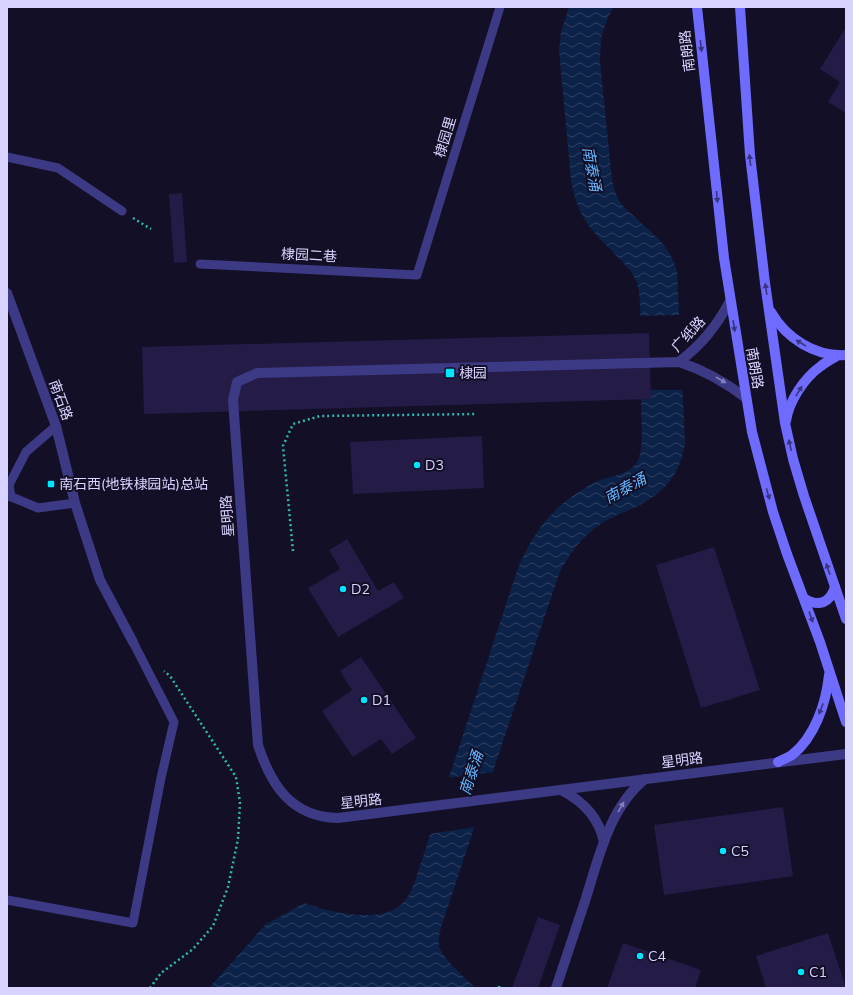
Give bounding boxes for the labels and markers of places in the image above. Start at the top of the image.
place label: 棣园 [459,364,487,382]
marker: 棣园 [444,367,456,379]
place label: D3 [425,456,444,474]
marker: D3 [412,460,422,470]
place label: 南石西(地铁棣园站)总站 [59,475,208,493]
marker: 南石西(地铁棣园站)总站 [46,479,56,489]
place label: D2 [351,580,370,598]
marker: D2 [338,584,348,594]
place label: D1 [372,691,391,709]
marker: D1 [359,695,369,705]
place label: C5 [731,842,749,860]
marker: C5 [718,846,728,856]
place label: C4 [648,947,667,965]
marker: C4 [635,951,645,961]
place label: C1 [809,963,827,981]
marker: C1 [796,967,806,977]

